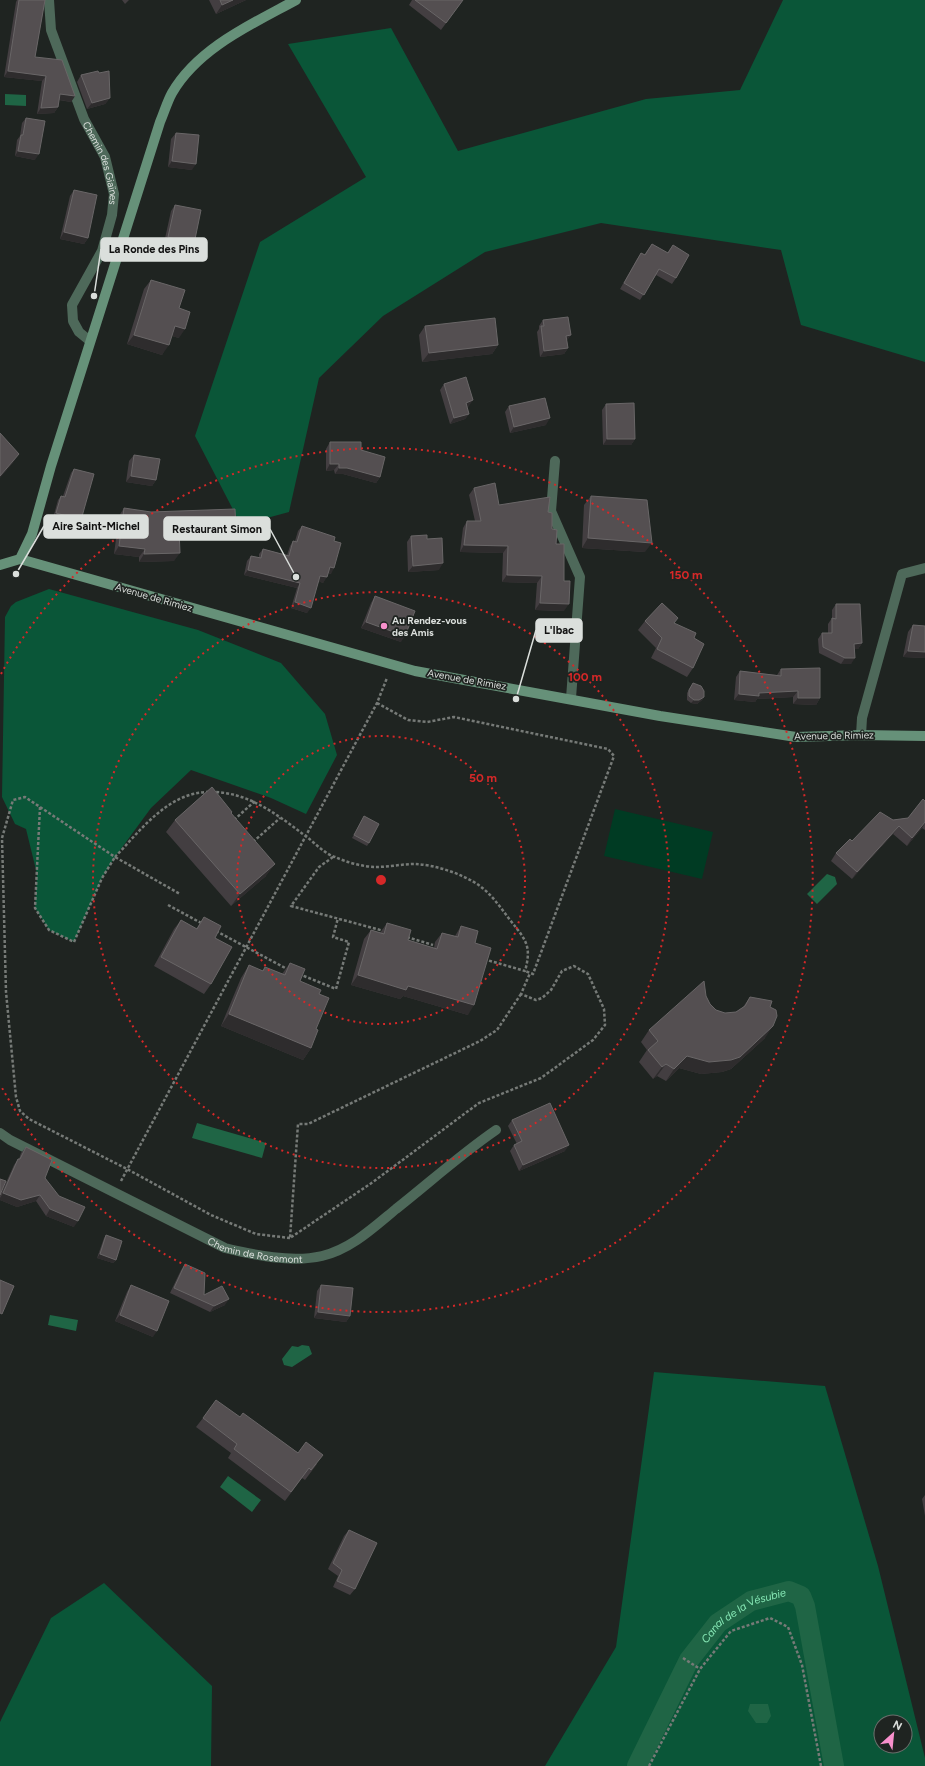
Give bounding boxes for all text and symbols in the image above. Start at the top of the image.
street label: Chemin des Giaïnes [80,119,120,206]
callout: La Ronde des Pins [101,238,207,261]
text: La Ronde des Pins [109,243,199,256]
callout: Aire Saint-Michel [44,515,148,538]
callout: Restaurant Simon [164,517,270,540]
text: Aire Saint-Michel [52,520,140,533]
text: Restaurant Simon [172,523,262,536]
text: 150 m [669,568,703,582]
street label: Avenue de Rimiez [114,580,194,615]
place label: Au Rendez-vous des Amis [392,614,467,639]
callout: L'Ibac [536,619,582,642]
marker: Au Rendez-vous des Amis [379,621,389,631]
text: L'Ibac [544,624,574,637]
street label: Avenue de Rimiez [426,666,507,693]
text: 100 m [568,670,602,684]
street label: Avenue de Rimiez [794,728,874,743]
text: 50 m [469,771,497,785]
centre of rings [374,873,388,887]
street label: Chemin de Rosemont [206,1234,303,1266]
water label: Canal de la Vésubie [699,1586,787,1646]
north arrow [873,1714,913,1754]
text: N [891,1718,904,1733]

